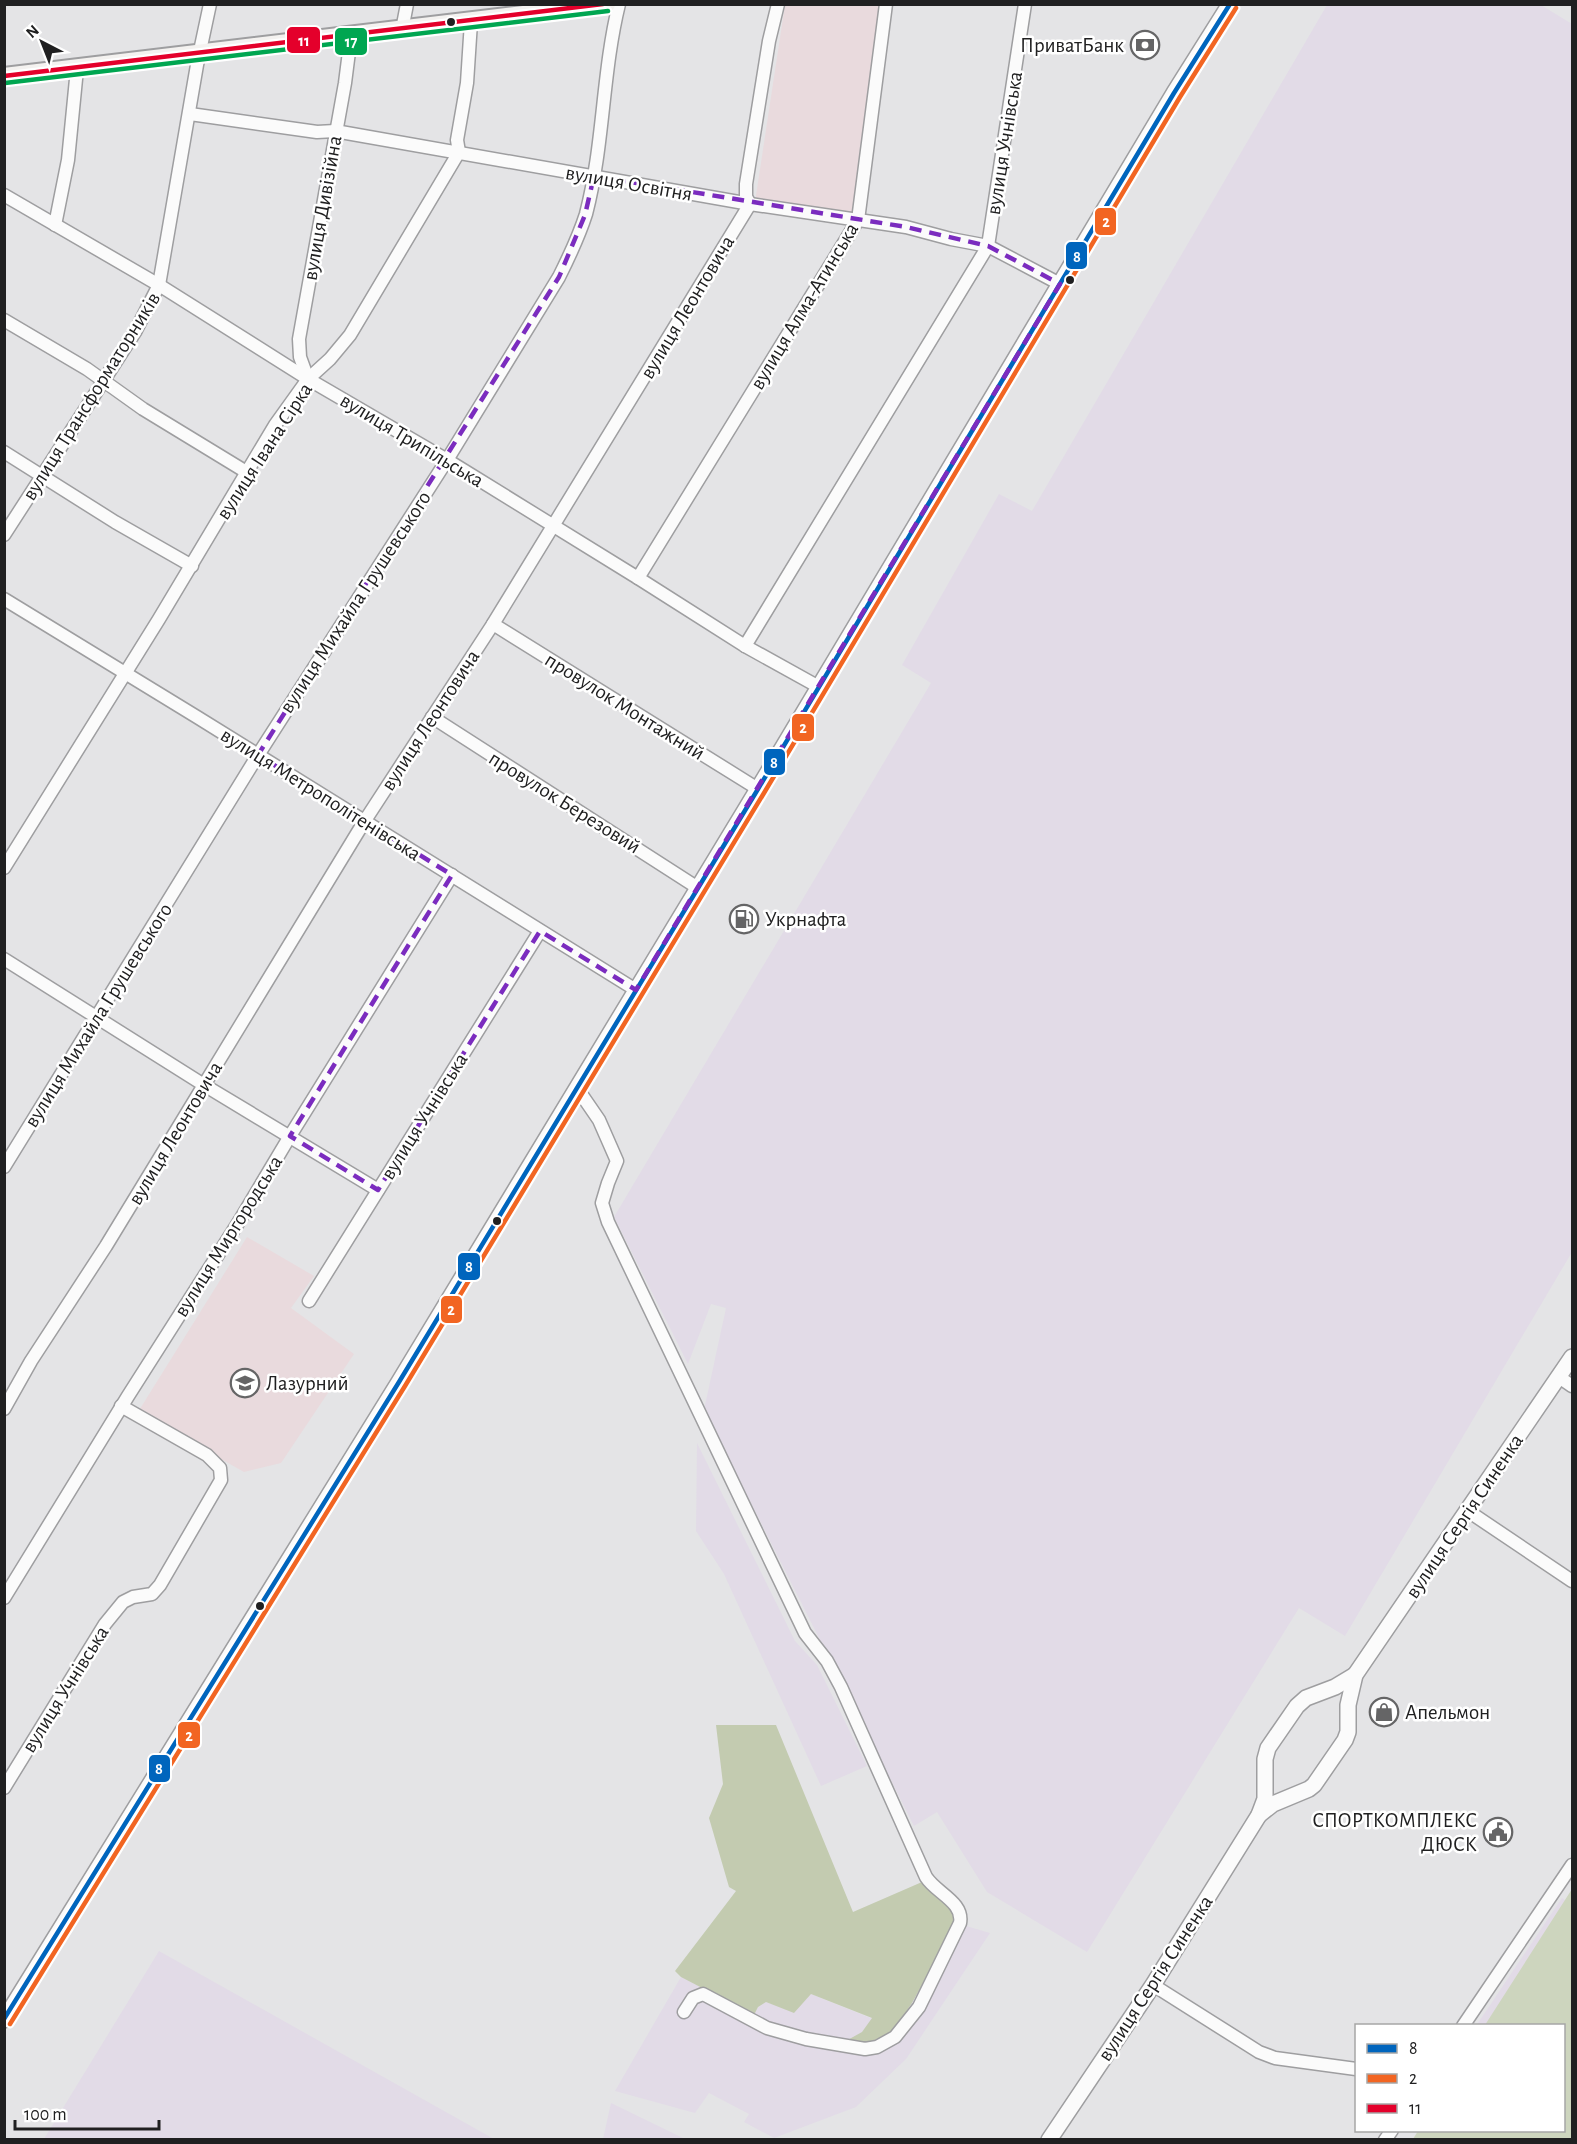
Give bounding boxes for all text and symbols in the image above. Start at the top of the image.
north arrow [12,12,72,72]
unlabelled marker [445,16,457,28]
text: N [23,22,42,41]
line badge: 11 [286,26,321,54]
line badge: 17 [334,27,368,56]
bank icon: ПриватБанк [1129,29,1161,61]
text: 11 [298,33,310,49]
text: 17 [345,34,357,50]
place label: ПриватБанк [1020,35,1124,56]
street label: вулиця Учнівська [983,69,1026,216]
street label: вулиця Дивізійна [299,134,346,282]
street label: вулиця Освітня [564,162,694,205]
line badge: 2 [1094,207,1117,236]
text: 2 [1102,214,1110,230]
street label: вулиця Алма-Атинська [746,219,863,393]
street label: вулиця Леонтовича [636,232,739,383]
line badge: 8 [1065,241,1088,270]
text: 8 [1073,249,1081,265]
unlabelled marker [1064,274,1076,286]
street label: вулиця Трансформаторників [19,288,164,504]
street label: вулиця Івана Сірка [212,379,317,523]
street label: вулиця Трипільська [336,389,487,492]
street label: вулиця Михайла Грушевського [276,488,435,717]
street label: вулиця Леонтовича [377,646,484,794]
street label: провулок Монтажний [541,649,708,764]
line badge: 2 [791,713,815,742]
text: 2 [799,720,807,736]
street label: вулиця Метрополітенівська [217,724,425,865]
street label: провулок Березовий [485,747,644,858]
line badge: 8 [763,748,786,776]
text: 8 [770,755,778,771]
street label: вулиця Михайла Грушевського [21,900,176,1131]
fuel station icon: Укрнафта [728,903,760,935]
place label: Укрнафта [765,909,847,930]
street label: вулиця Учнівська [377,1049,472,1183]
street label: вулиця Леонтовича [124,1058,227,1209]
street label: вулиця Миргородська [170,1152,287,1321]
unlabelled marker [491,1215,503,1227]
line badge: 8 [457,1252,481,1281]
text: 8 [465,1259,473,1275]
line badge: 2 [440,1295,463,1324]
text: 2 [447,1302,455,1318]
school or university icon: Лазурний [229,1367,261,1399]
place label: Лазурний [266,1373,349,1394]
street label: вулиця Сергія Синенка [1402,1430,1527,1602]
unlabelled marker [254,1600,266,1612]
street label: вулиця Учнівська [18,1622,113,1756]
shop icon: Апельмон [1368,1696,1400,1728]
place label: Апельмон [1405,1702,1490,1723]
line badge: 2 [177,1721,201,1749]
text: 2 [185,1728,193,1744]
line badge: 8 [148,1754,171,1783]
text: 8 [155,1761,163,1777]
place label: СПОРТКОМПЛЕКС ДЮСК [1312,1810,1477,1855]
public building icon: СПОРТКОМПЛЕКС ДЮСК [1482,1816,1514,1848]
street label: вулиця Сергія Синенка [1094,1891,1217,2065]
legend [1355,2024,1565,2132]
text: 8 [1409,2040,1418,2058]
text: 2 [1409,2070,1417,2088]
scale bar [15,2093,159,2131]
text: 11 [1409,2100,1421,2118]
text: 100 m [24,2106,67,2124]

